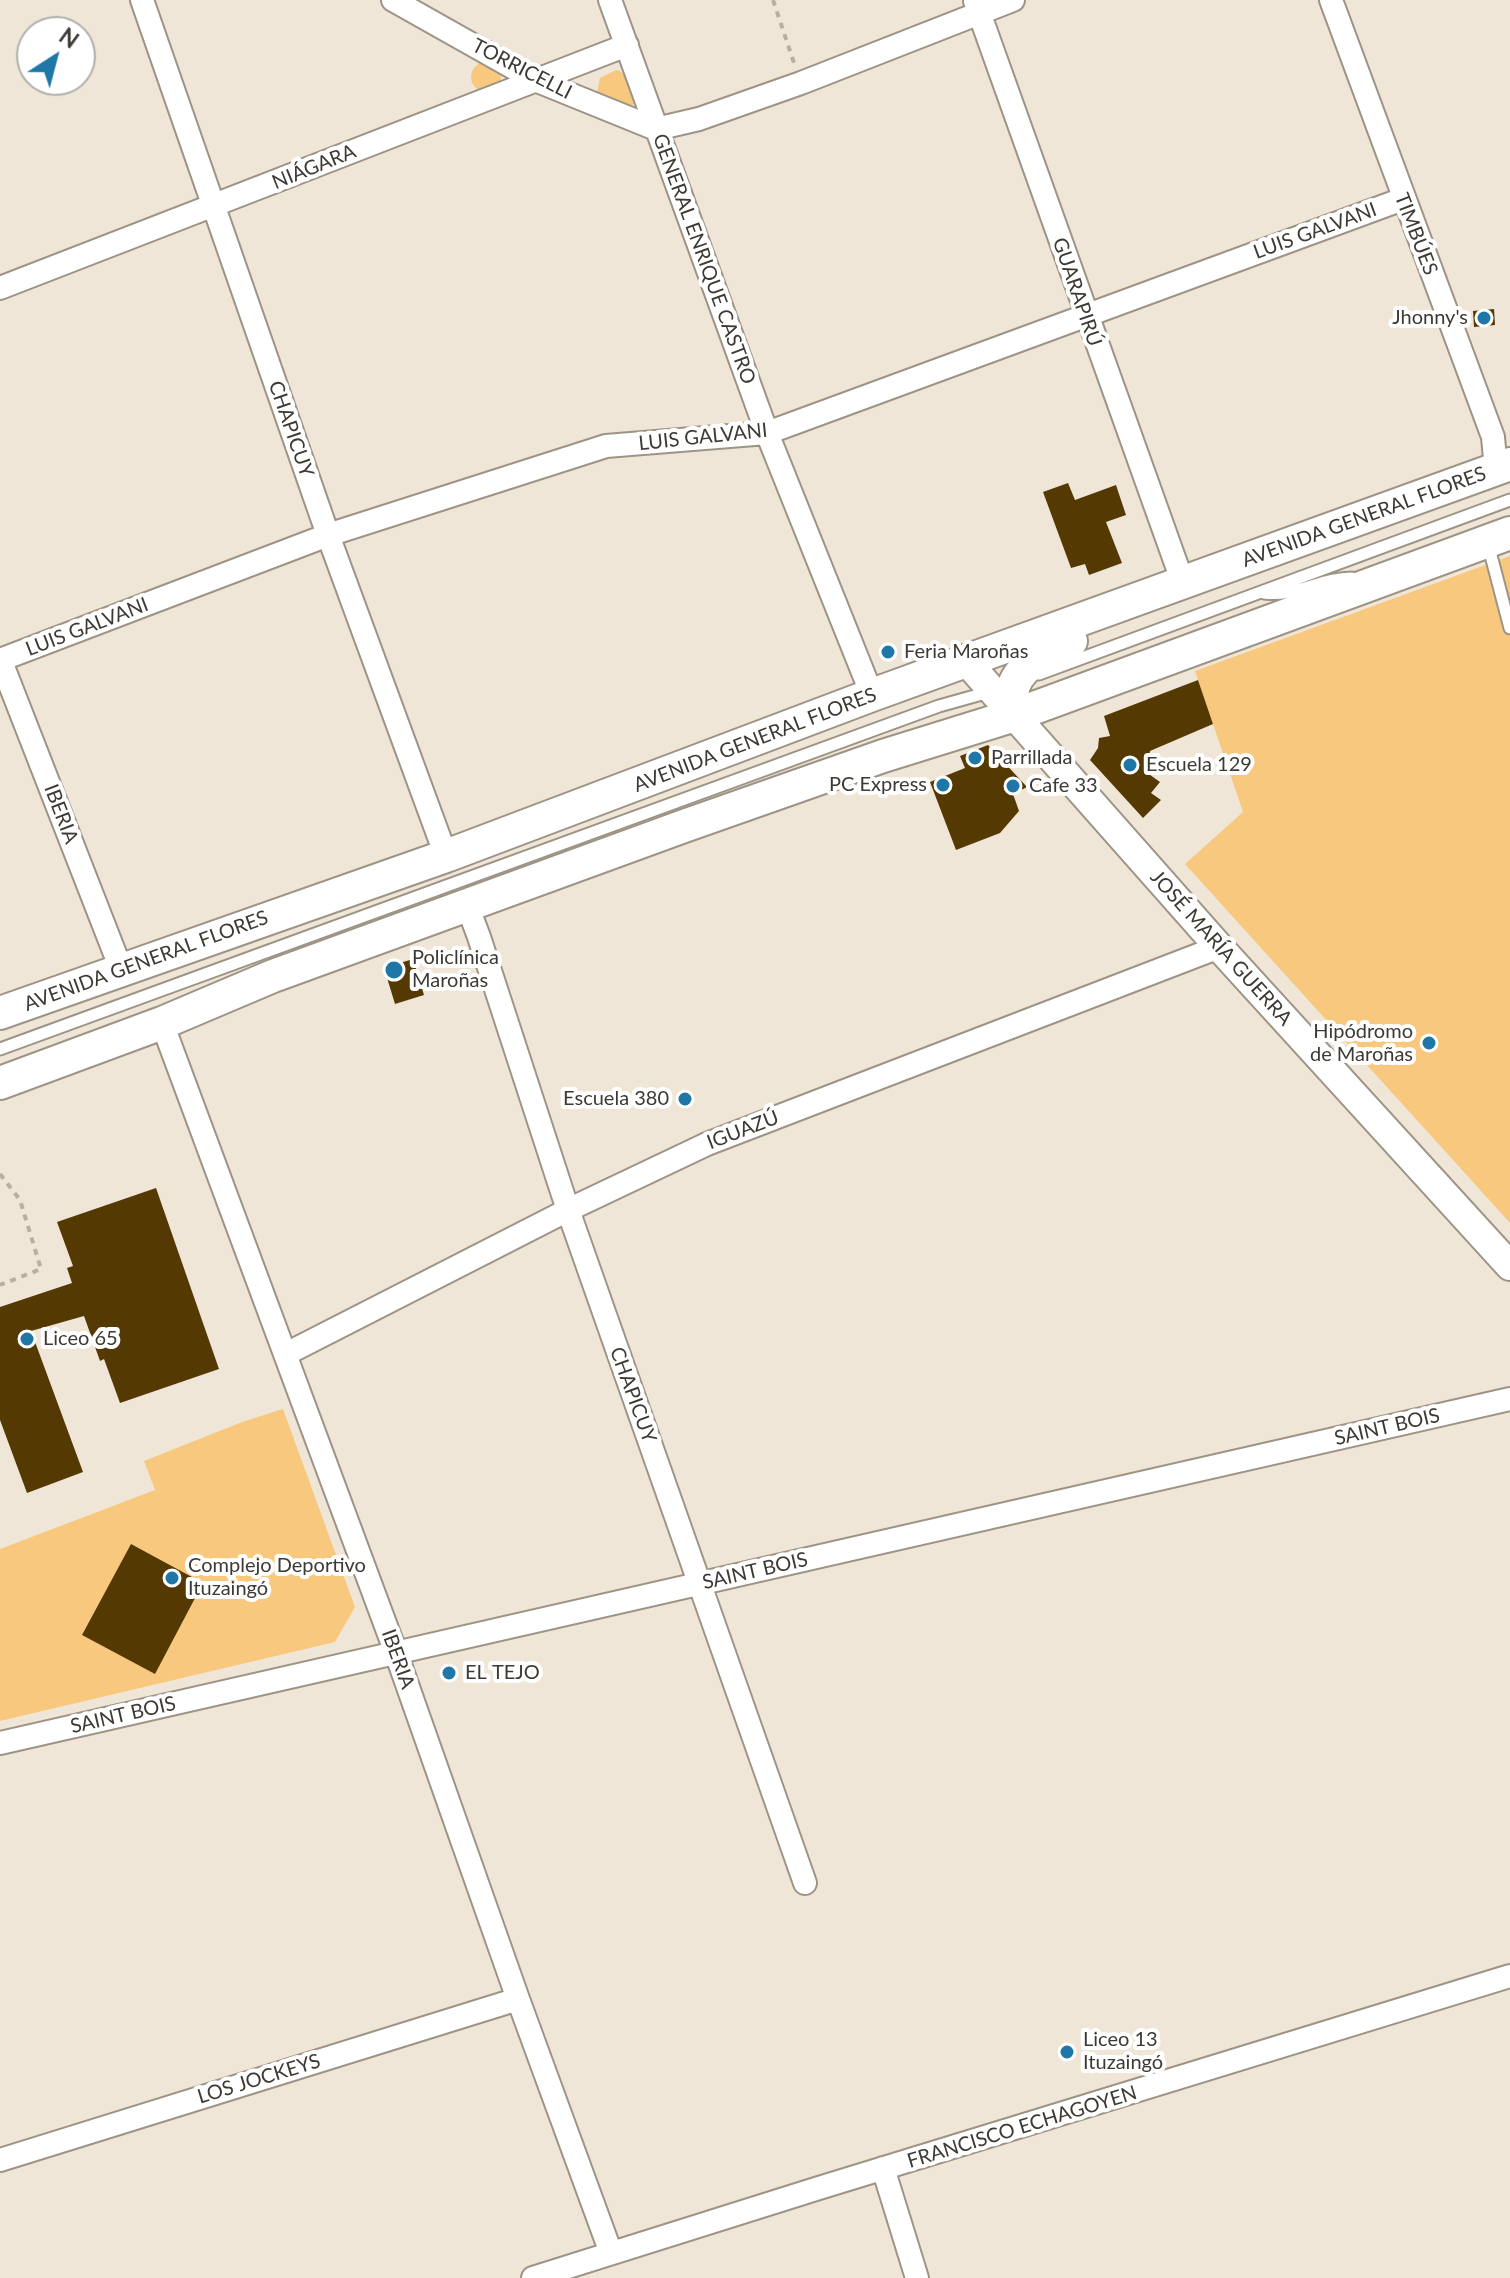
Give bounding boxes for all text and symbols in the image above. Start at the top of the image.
north arrow [16,16,96,96]
text: N [54,22,84,54]
street label: TORRICELLI [468,34,576,104]
street label: GENERAL ENRIQUE CASTRO [647,131,761,387]
street label: NIÁGARA [269,139,359,195]
street label: TIMBÚES [1389,190,1443,278]
street label: LUIS GALVANI [1250,198,1380,264]
street label: GUARAPIRÚ [1047,234,1107,350]
place label: Jhonny's [1392,306,1468,330]
marker: Jhonny's [1475,309,1493,327]
street label: CHAPICUY [263,378,319,480]
street label: LUIS GALVANI [637,418,769,456]
street label: AVENIDA GENERAL FLORES [1239,462,1489,572]
street label: LUIS GALVANI [22,593,152,661]
place label: Feria Maroñas [904,640,1028,664]
marker: Feria Maroñas [879,643,897,661]
street label: AVENIDA GENERAL FLORES [630,683,880,797]
place label: Parrillada [991,746,1073,770]
marker: Parrillada [966,749,984,767]
place label: Escuela 129 [1146,753,1252,777]
marker: Escuela 129 [1121,756,1139,774]
place label: PC Express [829,773,927,797]
place label: Cafe 33 [1029,774,1098,798]
marker: PC Express [934,776,952,794]
marker: Cafe 33 [1004,777,1022,795]
street label: IBERIA [39,781,83,847]
street label: JOSÉ MARÍA GUERRA [1145,866,1297,1030]
street label: AVENIDA GENERAL FLORES [21,906,271,1016]
place label: Policlínica Maroñas [412,946,499,993]
marker: Policlínica Maroñas [383,959,405,981]
place label: Hipódromo de Maroñas [1310,1020,1413,1067]
marker: Hipódromo de Maroñas [1420,1034,1438,1052]
place label: Escuela 380 [563,1087,669,1111]
marker: Escuela 380 [676,1090,694,1108]
street label: IGUAZÚ [704,1105,782,1155]
place label: Liceo 65 [43,1327,118,1351]
marker: Liceo 65 [18,1330,36,1348]
street label: CHAPICUY [605,1344,661,1446]
street label: SAINT BOIS [1332,1403,1442,1451]
street label: SAINT BOIS [700,1547,810,1595]
place label: Complejo Deportivo Ituzaingó [188,1554,366,1601]
marker: Complejo Deportivo Ituzaingó [163,1569,181,1587]
street label: IBERIA [376,1626,420,1692]
place label: EL TEJO [465,1661,540,1685]
marker: EL TEJO [440,1664,458,1682]
street label: SAINT BOIS [68,1691,178,1739]
place label: Liceo 13 Ituzaingó [1083,2028,1163,2075]
marker: Liceo 13 Ituzaingó [1058,2043,1076,2061]
street label: LOS JOCKEYS [195,2049,323,2109]
street label: FRANCISCO ECHAGOYEN [904,2081,1140,2173]

